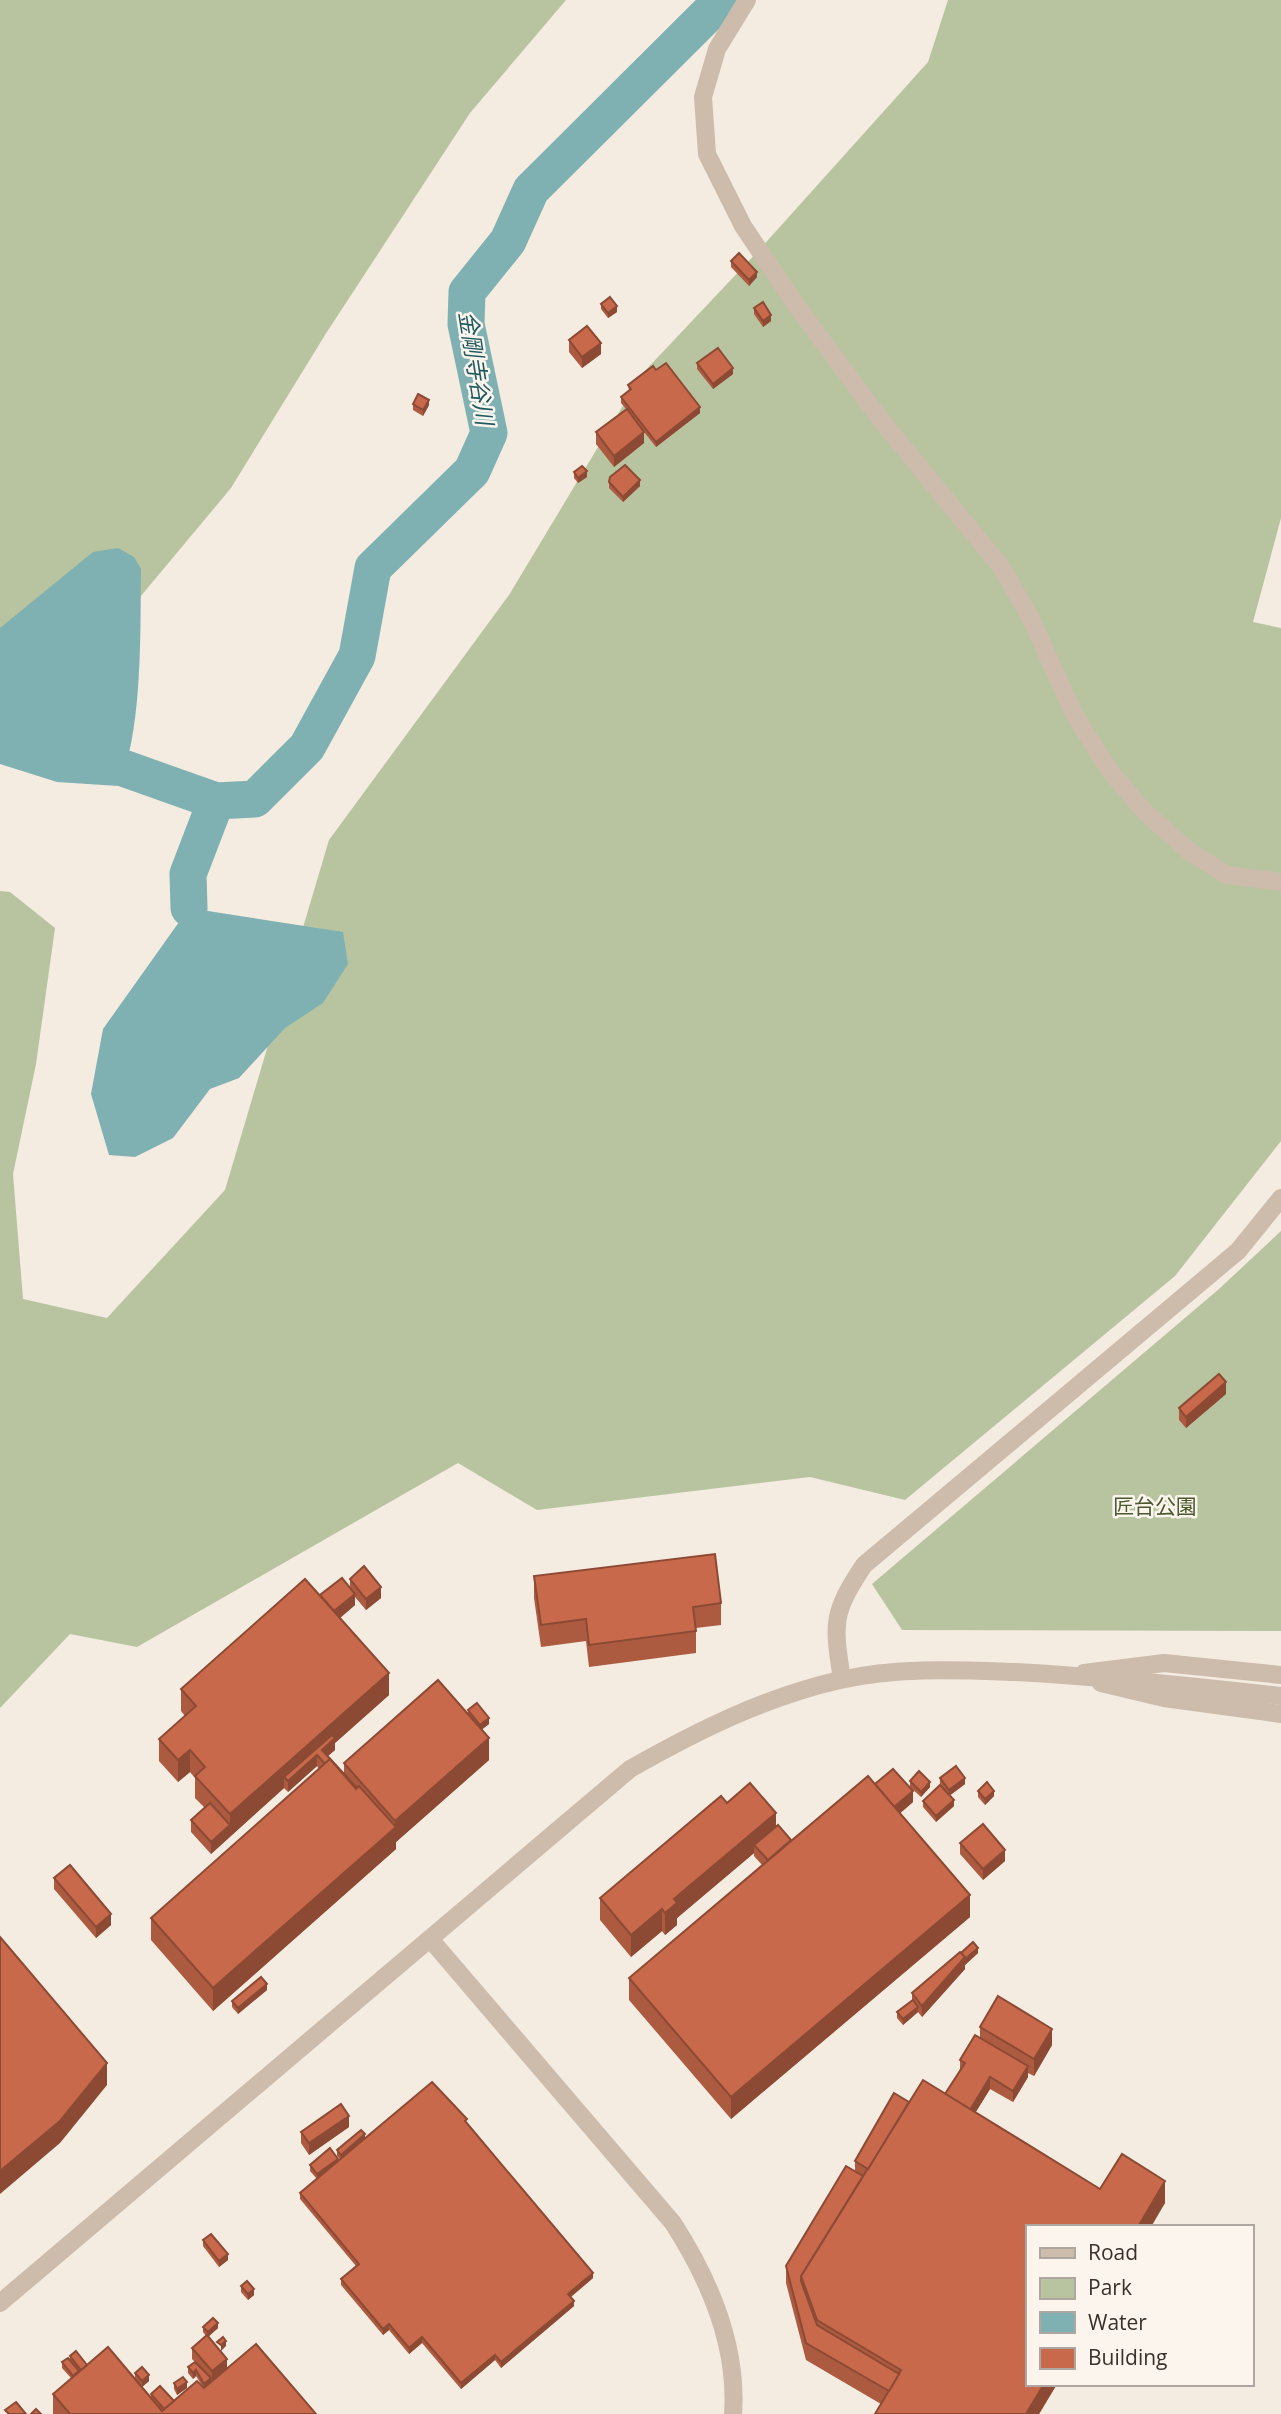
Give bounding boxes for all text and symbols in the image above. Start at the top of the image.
water label: 金剛寺谷川 [452,309,502,430]
park label: 匠台公園 [1113,1492,1197,1520]
legend [1026,2225,1253,2386]
text: Road [1088,2238,1138,2266]
text: Park [1088,2273,1132,2301]
text: Water [1088,2308,1147,2336]
text: Building [1088,2343,1167,2371]

